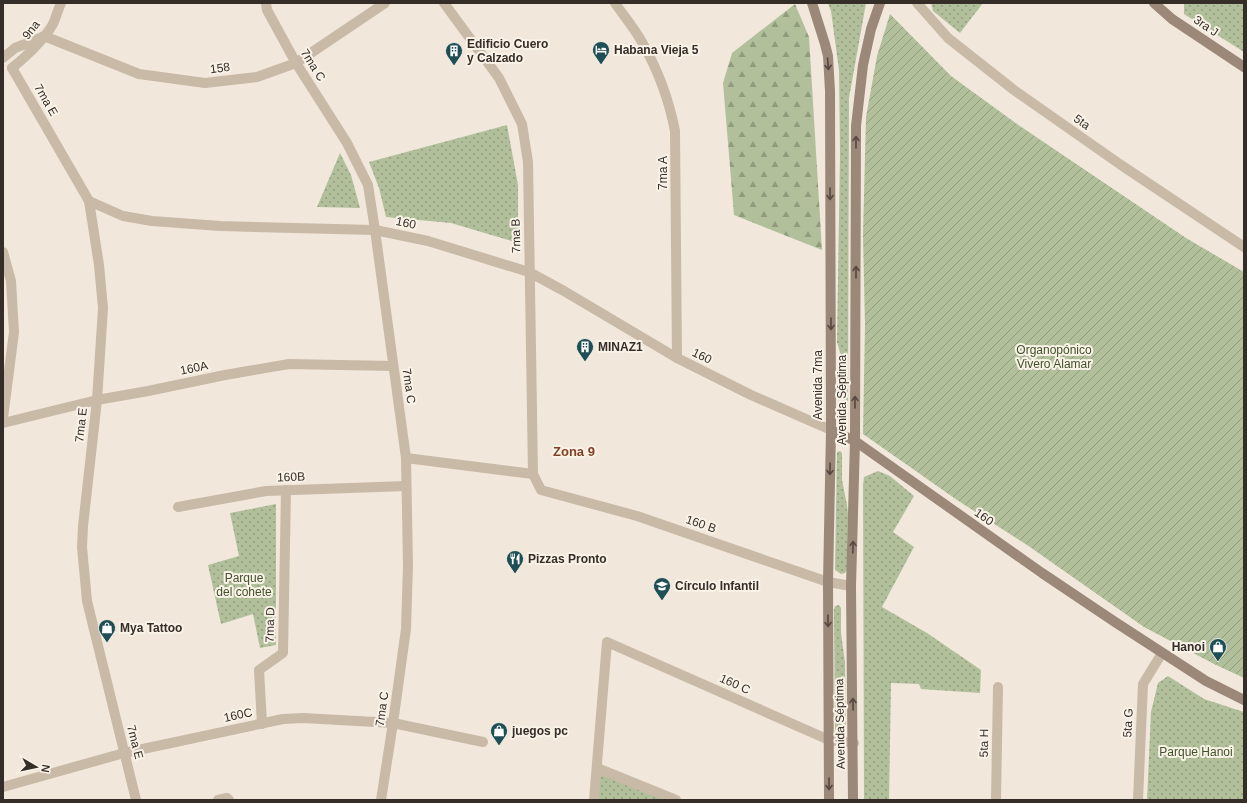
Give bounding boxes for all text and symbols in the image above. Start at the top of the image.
street label: 3ra J [1191,13,1221,39]
street label: 9na [19,18,43,42]
place label: Edificio Cuero y Calzado [467,37,548,65]
hotel icon: Habana Vieja 5 [591,40,611,65]
building icon: Edificio Cuero y Calzado [444,41,464,66]
place label: Habana Vieja 5 [614,43,699,57]
street label: 7ma C [298,46,328,84]
one-way arrow [825,57,832,70]
street label: 158 [209,60,231,76]
street label: 7ma E [31,81,61,119]
street label: 5ta [1071,111,1093,133]
one-way arrow [852,136,860,149]
street label: 7ma A [656,156,670,190]
one-way arrow [826,187,834,200]
street label: 160 [395,214,418,232]
street label: 7ma B [509,219,523,253]
one-way arrow [852,266,860,279]
one-way arrow [827,317,835,330]
building icon: MINAZ1 [575,337,595,362]
place label: MINAZ1 [598,340,643,354]
park label: Organopónico Vivero Alamar [1016,343,1092,371]
street label: 160 [690,345,714,367]
street label: Avenida 7ma [811,350,825,420]
street label: Avenida Séptima [835,354,849,445]
street label: 160A [179,358,209,378]
street label: 7ma C [400,368,418,405]
one-way arrow [851,396,859,409]
street label: 7ma E [72,407,90,443]
district label: Zona 9 [553,444,595,459]
one-way arrow [827,462,834,475]
street label: 160B [277,470,305,484]
street label: 160 [972,506,996,529]
street label: 160 B [684,512,718,536]
one-way arrow [849,541,856,554]
restaurant icon: Pizzas Pronto [505,549,525,574]
place label: Pizzas Pronto [528,552,607,566]
park label: Parque del cohete [216,571,272,599]
school or university icon: Círculo Infantil [652,576,672,601]
place label: Círculo Infantil [675,579,759,593]
street label: 7ma D [263,607,277,643]
one-way arrow [824,614,832,627]
shop icon: Mya Tattoo [97,618,117,643]
place label: Mya Tattoo [120,621,182,635]
shop icon: Hanoi [1208,637,1228,662]
place label: Hanoi [1172,640,1205,654]
street label: 160 C [718,671,753,697]
street label: Avenida Séptima [832,678,848,769]
street label: 7ma C [373,690,391,727]
one-way arrow [849,698,857,711]
street label: 160C [223,705,254,725]
street label: 5ta G [1120,708,1136,738]
shop icon: juegos pc [489,721,509,746]
street label: 7ma E [124,723,146,761]
place label: juegos pc [511,724,568,738]
street label: 5ta H [977,729,991,757]
park label: Parque Hanoi [1159,745,1233,759]
north arrow [16,747,56,787]
text: N [39,764,52,773]
one-way arrow [825,777,833,790]

